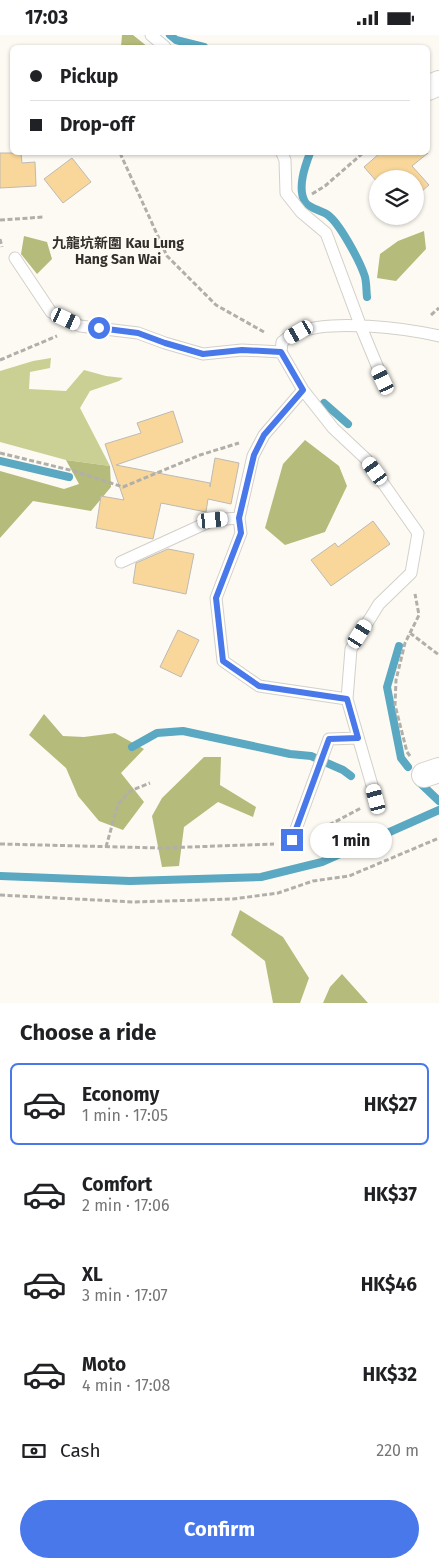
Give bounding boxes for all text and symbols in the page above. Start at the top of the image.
text: 17:03 [25,6,68,29]
text: Pickup [60,65,118,88]
text: Drop-off [60,113,134,136]
map controls [369,170,424,225]
button: layers [369,170,424,225]
district label: 九龍坑新圍 Kau Lung Hang San Wai [52,235,184,268]
car [49,306,82,332]
route start [88,317,110,339]
car [282,318,315,346]
car [369,363,396,397]
car [360,454,389,488]
car [197,511,228,529]
car [345,617,374,651]
car [364,783,387,815]
callout: 1 min [310,823,392,857]
route end [281,829,303,851]
text: 1 min [332,831,370,850]
text: Choose a ride [20,1019,156,1046]
icon: car [22,1082,67,1127]
text: Economy [82,1083,159,1106]
text: HK$27 [364,1093,417,1116]
text: 1 min · 17:05 [82,1106,168,1125]
icon: car [22,1172,67,1217]
text: Comfort [82,1173,152,1196]
text: HK$37 [363,1183,417,1206]
text: 2 min · 17:06 [82,1196,169,1215]
icon: car [22,1262,67,1307]
text: XL [82,1263,103,1286]
text: HK$46 [361,1273,417,1296]
text: 3 min · 17:07 [82,1286,168,1305]
icon: car [22,1352,67,1397]
text: Moto [82,1353,126,1376]
text: HK$32 [363,1363,417,1386]
text: 4 min · 17:08 [82,1376,170,1395]
icon: cash [20,1437,48,1465]
text: Cash [60,1439,101,1462]
text: 220 m [376,1441,419,1460]
button: Confirm [20,1500,419,1558]

